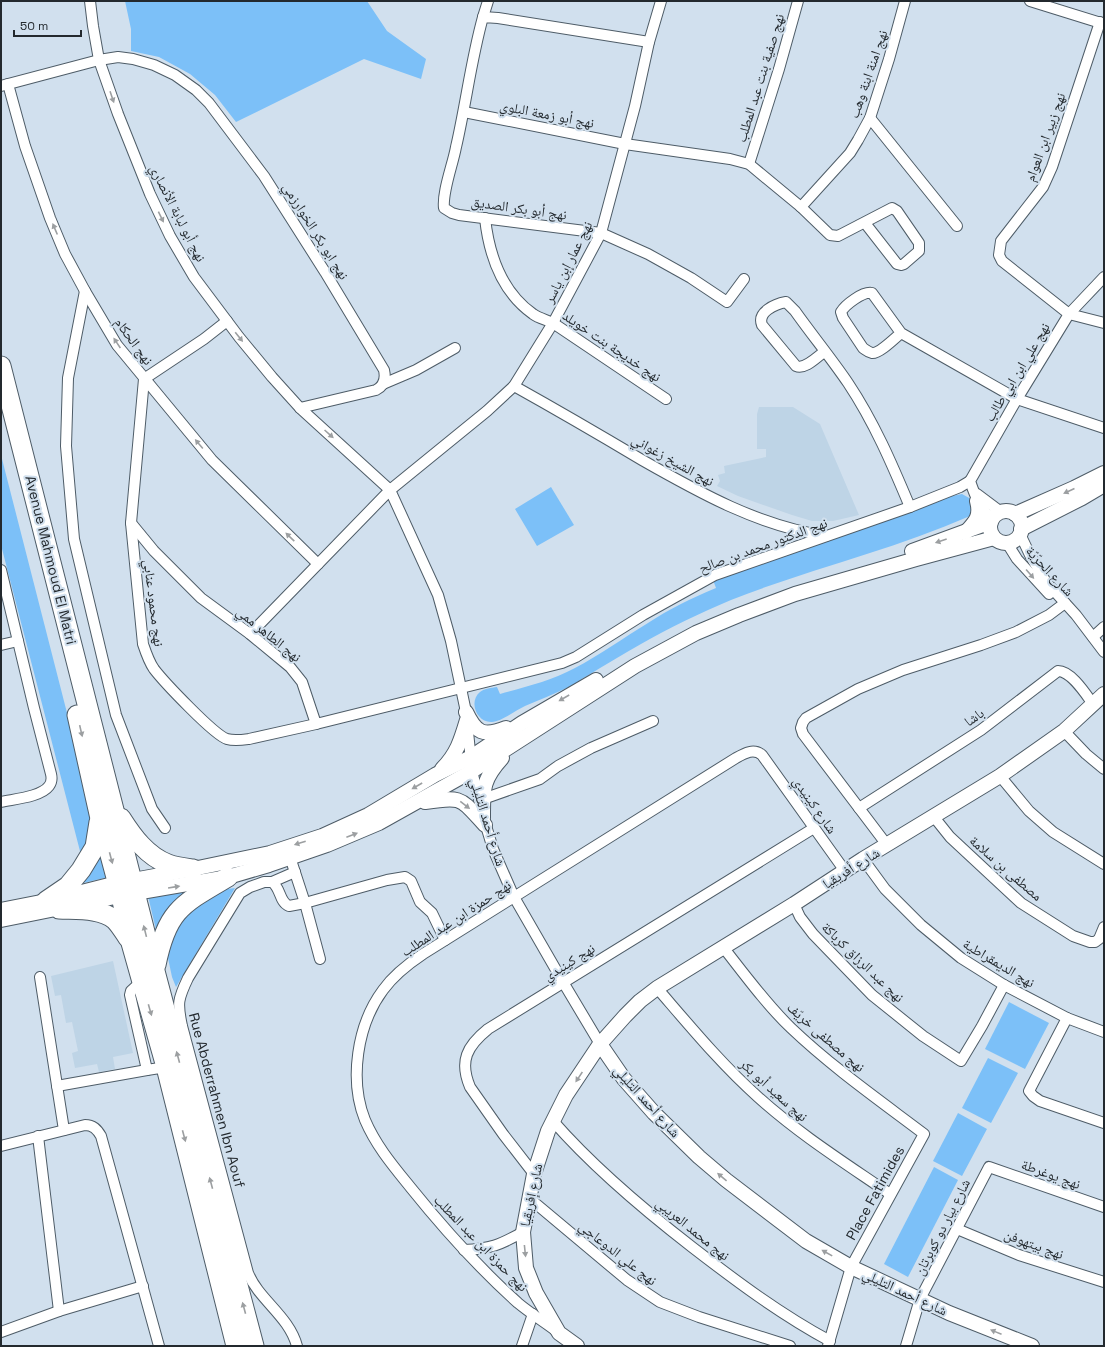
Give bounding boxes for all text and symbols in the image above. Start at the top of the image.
street label: نهج صفية بنت عبد المطلب [732,11,789,145]
scale bar [14,12,81,38]
text: 50 m [20,18,48,34]
street label: نهج امنة ابنة وهب [844,27,893,121]
street label: نهج زبير ابن العوام [1021,90,1070,184]
one-way arrow [109,91,115,103]
street label: نهج أبو زمعة البلوي [498,96,596,135]
street label: نهج أبو لبابة الأنصاري [143,161,210,266]
street label: نهج ابو بكر الخوارزمي [277,179,353,284]
street label: نهج أبو بكر الصديق [470,192,568,225]
one-way arrow [158,211,164,222]
street label: نهج عمار إبن ياسر [539,218,597,307]
one-way arrow [52,224,58,235]
street label: نهج خديجة بنت خويلد [559,306,665,387]
street label: نهج الحكام [110,314,157,369]
street label: نهج علي ابن ابي طالب [980,319,1056,426]
one-way arrow [235,332,243,343]
one-way arrow [113,338,121,349]
one-way arrow [324,429,334,439]
street label: نهج الشيخ زغواني [627,430,717,492]
one-way arrow [194,439,203,449]
street label: Avenue Mahmoud El Matri [21,474,81,646]
one-way arrow [1063,488,1075,494]
street label: نهج الدكتور محمد بن صالح [696,513,830,578]
one-way arrow [285,532,295,541]
one-way arrow [935,539,947,545]
street label: شارع الحرّيّة [1021,542,1078,601]
street label: نهج محمود عنابي [137,558,168,648]
one-way arrow [1026,569,1035,579]
street label: نهج الطاهر ممي [231,602,305,668]
one-way arrow [558,695,570,702]
street label: باشا [961,704,988,730]
one-way arrow [78,725,84,737]
street label: شارع كينيدي [787,773,841,838]
street label: شارع أحمد التليلي [464,776,510,869]
one-way arrow [411,783,423,790]
one-way arrow [460,800,471,809]
one-way arrow [346,831,358,837]
street label: مصطفى بن سلامة [966,831,1046,905]
one-way arrow [294,840,306,846]
street label: شارع أفريقيا [819,843,883,893]
one-way arrow [108,852,114,864]
street label: نهج حمزة ابن عبد المطلب [397,876,515,961]
one-way arrow [168,884,180,890]
street label: نهج عبد الرزاق كرباكة [817,918,908,1007]
one-way arrow [142,925,148,937]
street label: نهج الديمقراطية [959,935,1038,992]
street label: نهج كينيدي [540,939,600,987]
street label: نهج مصطفى خريّف [783,998,869,1077]
one-way arrow [147,1005,153,1017]
street label: Rue Abderrahmen Ibn Aouf [185,1011,249,1189]
one-way arrow [174,1051,180,1063]
street label: نهج سعيد أبو بكر [735,1054,812,1126]
street label: شارع أحمد التليلي [608,1061,684,1143]
one-way arrow [575,1071,583,1082]
one-way arrow [181,1130,187,1142]
street label: Place Fatimides [842,1143,908,1243]
street label: نهج يوغرطة [1019,1155,1083,1194]
street label: شارع إفريقيا [516,1162,547,1228]
one-way arrow [717,1172,727,1181]
street label: شارع بيار دو كوبرتان [910,1176,975,1279]
one-way arrow [207,1177,213,1189]
street label: نهج حمزة ابن عبد المطلب [429,1191,532,1296]
street label: نهج محمد العريبي [651,1194,734,1266]
street label: نهج علي الدوعاجي [574,1217,661,1291]
street label: نهج بيتهوفن [1001,1225,1066,1264]
one-way arrow [521,1245,528,1257]
one-way arrow [821,1250,833,1257]
street label: شارع أحمد التليلي [859,1265,950,1322]
one-way arrow [241,1302,247,1314]
one-way arrow [989,1328,1001,1334]

